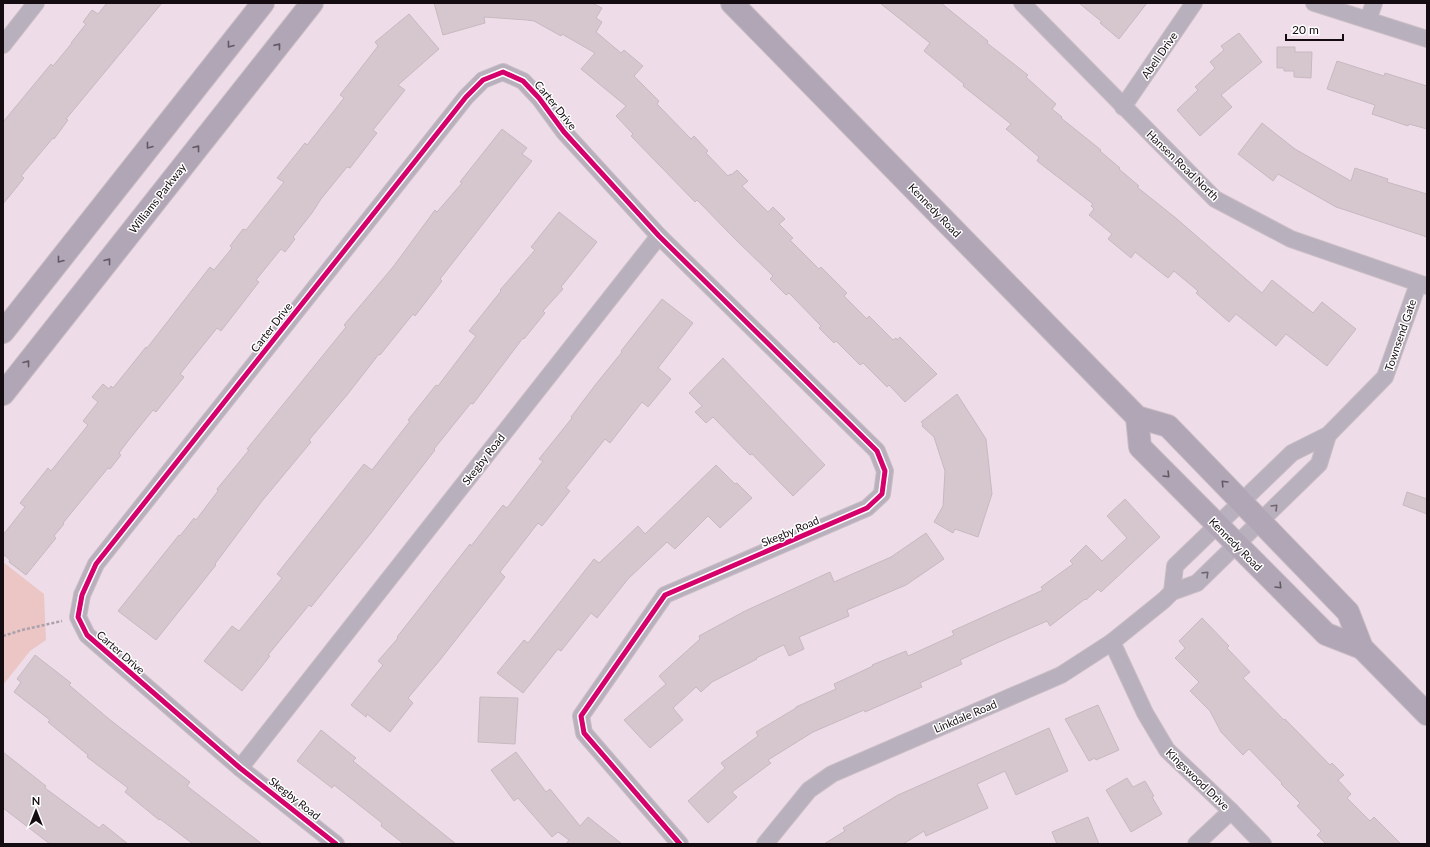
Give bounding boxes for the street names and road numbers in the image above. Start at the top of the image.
street label: Abell Drive [1138,29,1180,81]
street label: Carter Drive [532,78,580,132]
street label: Hansen Road North [1144,127,1222,203]
street label: Williams Parkway [126,160,188,235]
street label: Kennedy Road [906,180,964,240]
street label: Townsend Gate [1382,297,1418,373]
street label: Carter Drive [248,299,295,354]
street label: Skegby Road [459,431,507,487]
street label: Skegby Road [759,513,821,549]
street label: Kennedy Road [1207,515,1265,573]
street label: Carter Drive [94,628,148,677]
street label: Linkdale Road [932,697,998,735]
street label: Kingswood Drive [1164,746,1232,813]
street label: Skegby Road [267,774,323,822]

